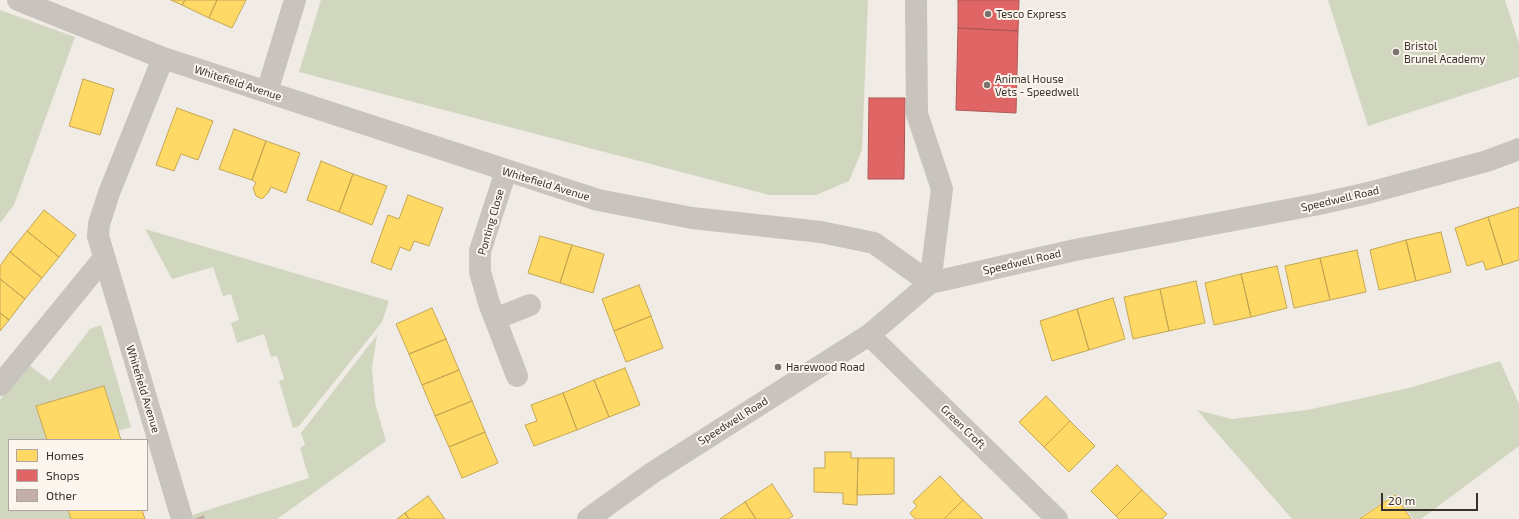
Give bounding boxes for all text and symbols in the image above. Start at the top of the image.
place label: Tesco Express [996,7,1066,21]
marker: Tesco Express [983,9,993,19]
place label: Bristol Brunel Academy [1404,39,1485,65]
marker: Bristol Brunel Academy [1391,47,1401,57]
street label: Whitefield Avenue [193,63,283,103]
place label: Animal House Vets - Speedwell [995,72,1079,98]
marker: Animal House Vets - Speedwell [982,80,992,90]
street label: Whitefield Avenue [501,164,591,204]
street label: Speedwell Road [1300,184,1380,214]
street label: Ponting Close [475,187,507,257]
street label: Speedwell Road [982,247,1062,277]
street label: Whitefield Avenue [123,344,163,434]
place label: Harewood Road [786,360,865,374]
marker: Harewood Road [773,362,783,372]
street label: Speedwell Road [696,394,770,448]
street label: Green Croft [938,402,988,452]
legend [8,439,148,511]
text: Homes [46,448,84,462]
text: Shops [46,468,80,482]
scale bar [1383,485,1480,511]
text: Other [46,488,77,502]
text: 20 m [1388,493,1415,507]

